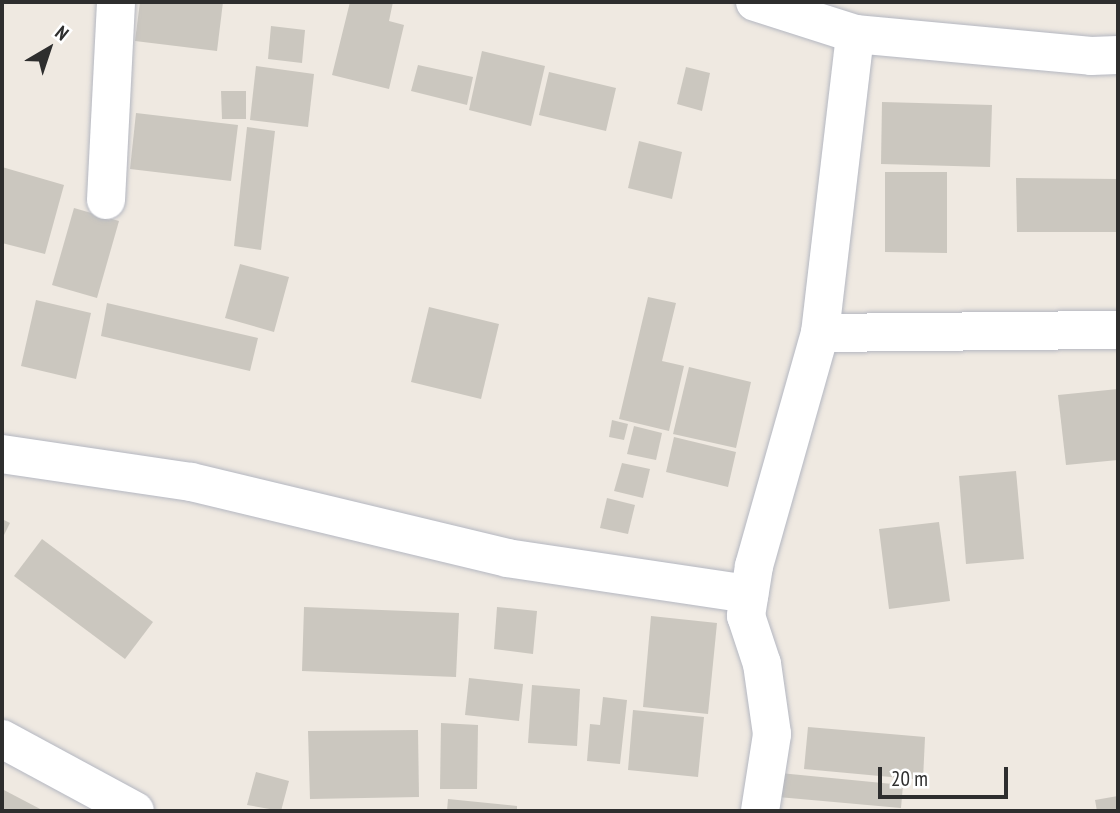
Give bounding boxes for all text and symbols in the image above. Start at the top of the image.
north arrow [14,14,84,84]
text: N [51,20,74,45]
scale bar [882,754,1012,798]
text: 20 m [891,765,928,792]

